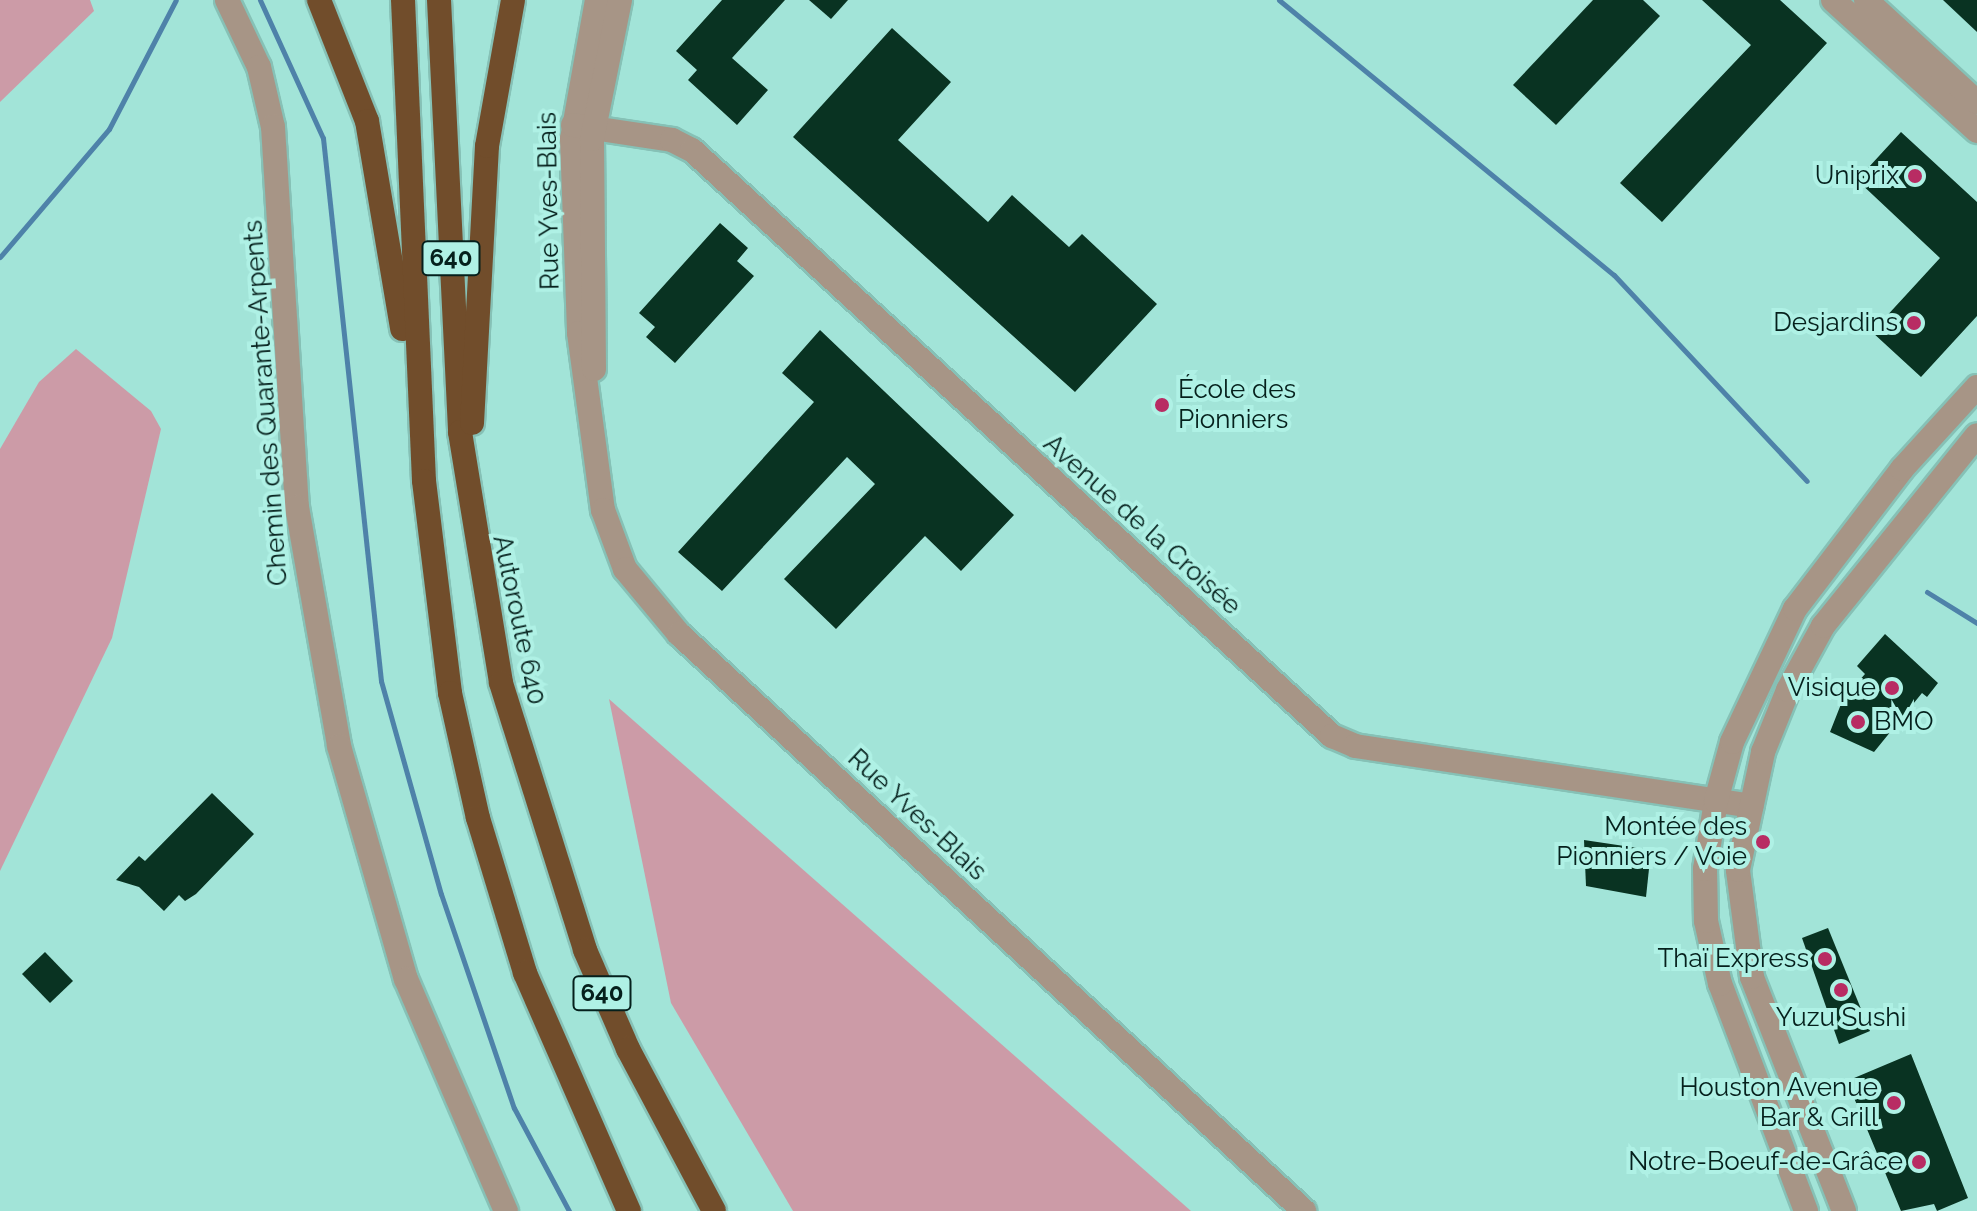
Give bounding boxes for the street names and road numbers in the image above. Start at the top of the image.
street label: Rue Yves-Blais [532,111,566,291]
street label: Chemin des Quarante-Arpents [238,219,294,587]
road number: 640 [421,238,481,278]
street label: Avenue de la Croisée [1037,428,1247,622]
street label: Autoroute 640 [486,532,552,708]
street label: Rue Yves-Blais [841,743,993,887]
road number: 640 [572,973,632,1013]

